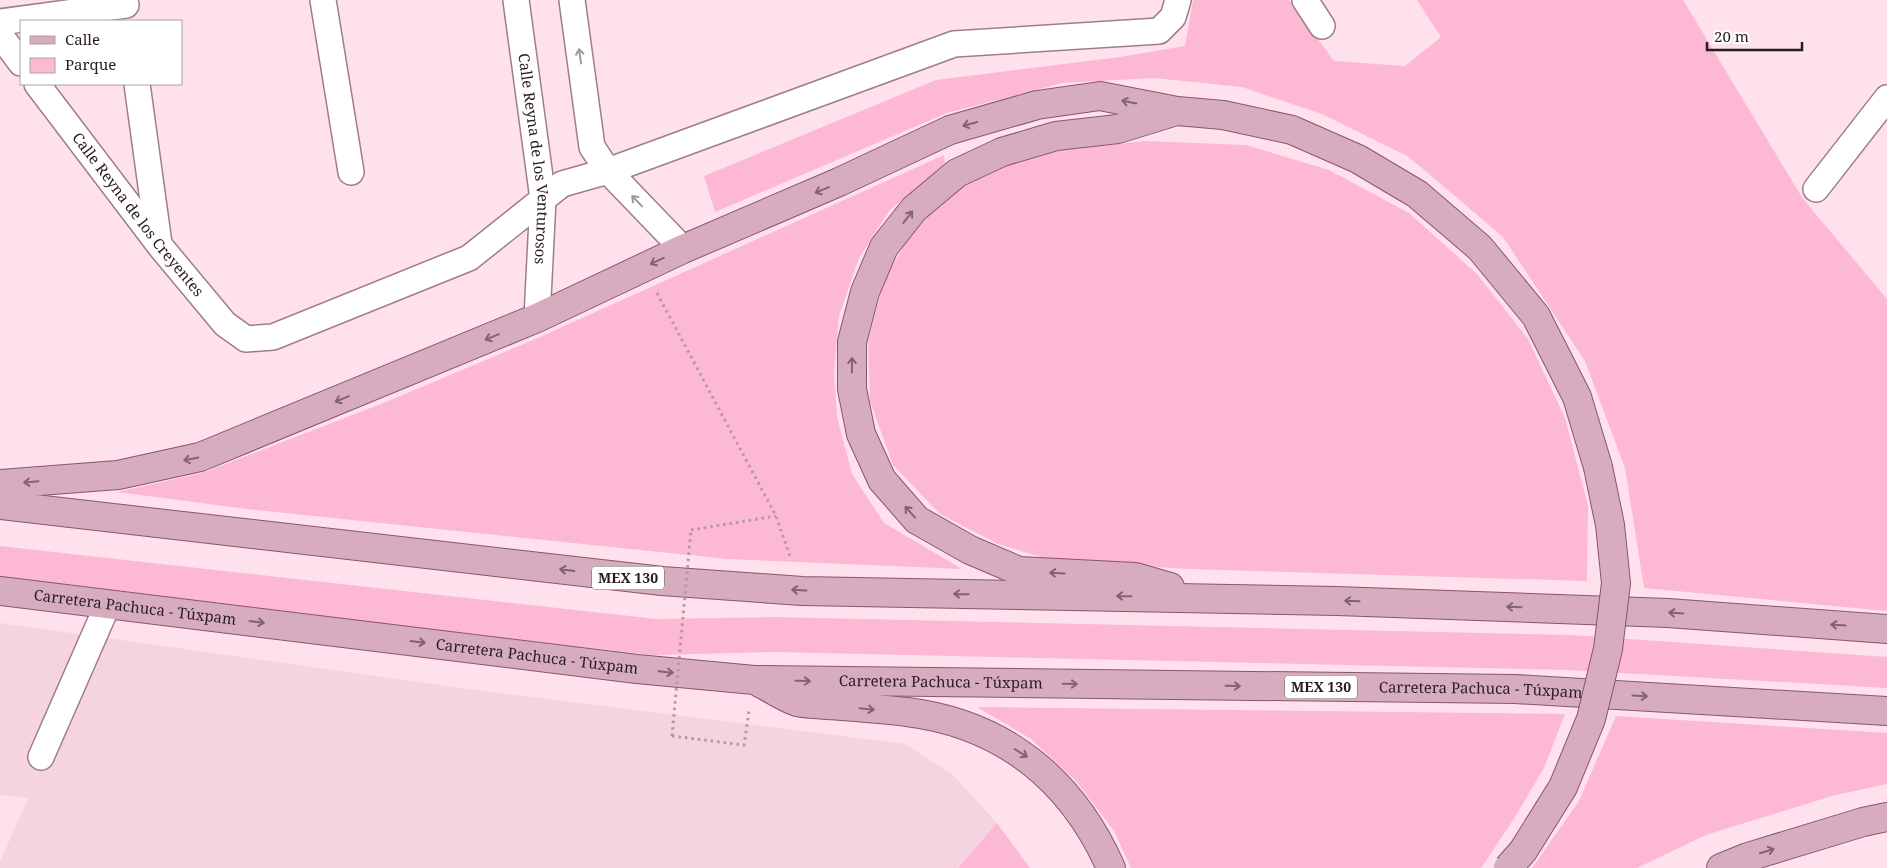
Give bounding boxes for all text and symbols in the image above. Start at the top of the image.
legend [20,20,182,85]
scale bar [1707,20,1802,52]
text: 20 m [1714,26,1749,46]
text: Calle [65,29,100,49]
one-way arrow [574,49,584,65]
street label: Calle Reyna de los Venturosos [514,52,554,265]
text: Parque [65,54,116,74]
one-way arrow [1121,96,1137,106]
one-way arrow [963,120,979,130]
street label: Calle Reyna de los Creyentes [68,128,209,300]
one-way arrow [815,185,830,195]
one-way arrow [631,195,643,208]
one-way arrow [903,211,914,224]
one-way arrow [649,257,664,267]
one-way arrow [485,333,500,342]
one-way arrow [847,358,857,374]
one-way arrow [335,395,350,404]
one-way arrow [184,455,200,464]
one-way arrow [23,477,39,487]
one-way arrow [905,506,916,519]
one-way arrow [559,565,575,575]
road number: MEX 130 [592,566,664,590]
one-way arrow [1049,568,1065,577]
street label: Carretera Pachuca - Túxpam [33,584,237,629]
one-way arrow [791,586,807,595]
one-way arrow [953,589,969,598]
one-way arrow [1116,591,1132,601]
one-way arrow [1344,596,1360,606]
one-way arrow [1506,602,1522,612]
one-way arrow [1669,609,1685,618]
one-way arrow [249,617,265,627]
one-way arrow [1831,621,1847,630]
street label: Carretera Pachuca - Túxpam [435,633,639,678]
one-way arrow [410,637,426,647]
one-way arrow [658,667,674,676]
street label: Carretera Pachuca - Túxpam [839,670,1043,692]
one-way arrow [794,676,811,686]
road number: MEX 130 [1285,676,1357,699]
street label: Carretera Pachuca - Túxpam [1379,676,1583,702]
one-way arrow [1062,679,1078,689]
one-way arrow [1224,681,1241,691]
one-way arrow [1632,692,1648,701]
one-way arrow [859,704,875,713]
one-way arrow [1014,749,1028,759]
one-way arrow [1758,846,1774,856]

